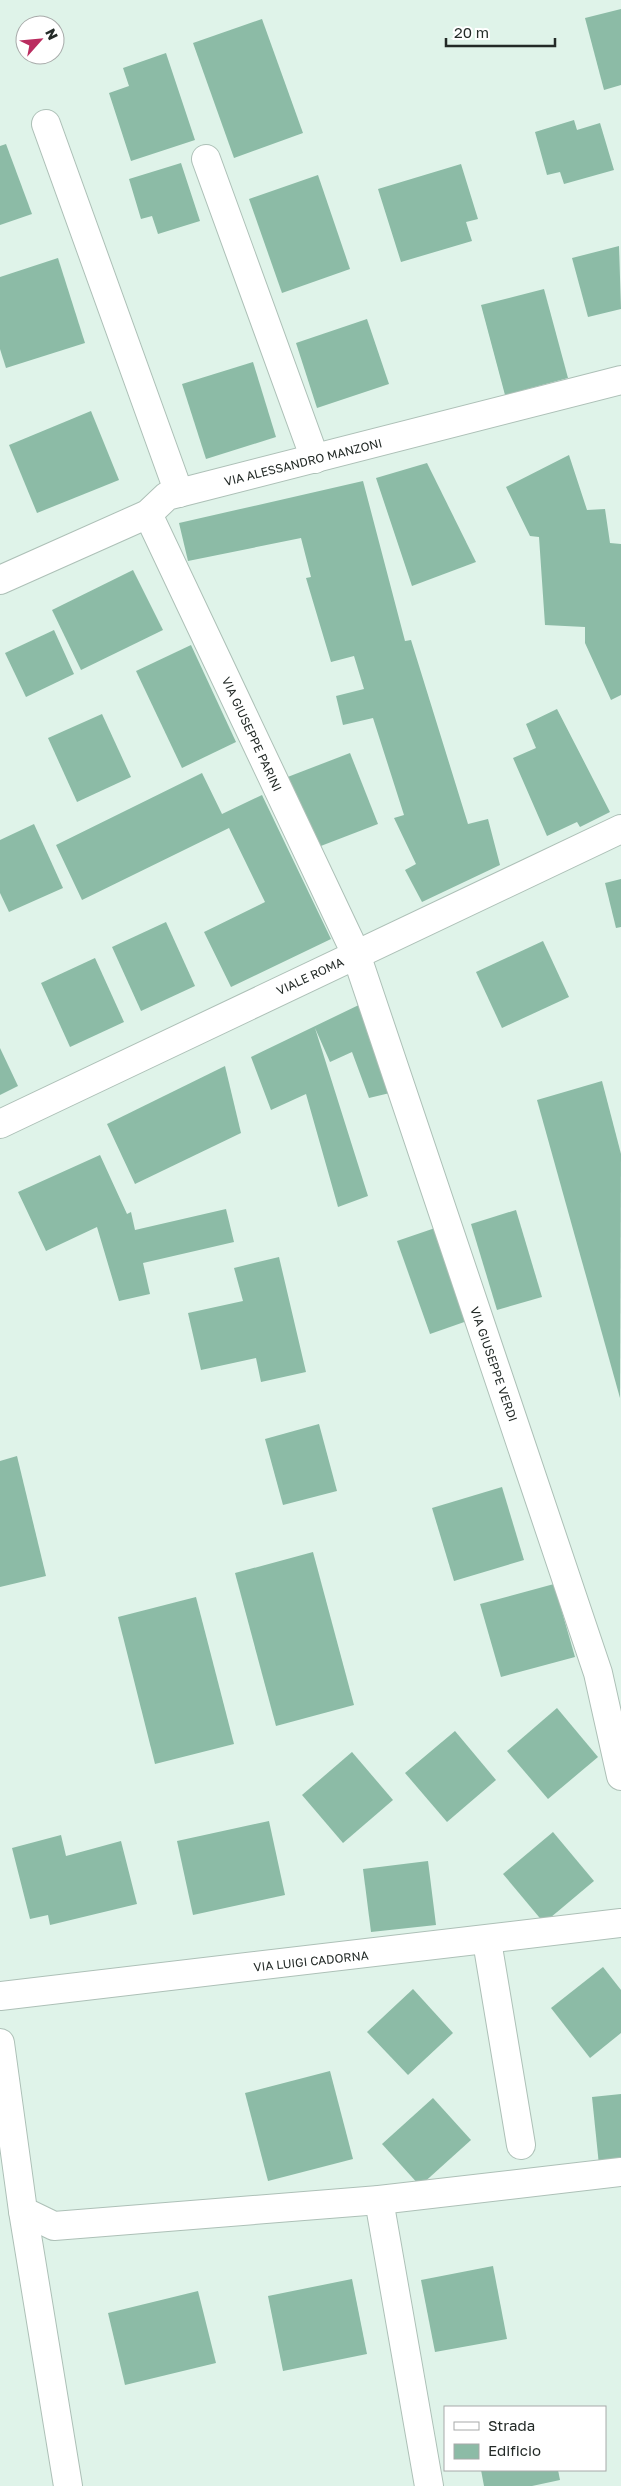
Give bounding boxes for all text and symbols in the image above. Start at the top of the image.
north arrow [15,15,65,65]
scale bar [446,15,555,47]
text: 20 m [454,23,489,41]
text: N [42,25,62,42]
street label: VIA ALESSANDRO MANZONI [222,435,384,489]
street label: VIA GIUSEPPE PARINI [219,674,285,794]
street label: VIALE ROMA [274,954,346,998]
street label: VIA GIUSEPPE VERDI [467,1305,521,1423]
street label: VIA LUIGI CADORNA [253,1947,369,1975]
legend [444,2406,606,2471]
text: Strada [488,2416,535,2434]
text: Edificio [488,2441,541,2459]

